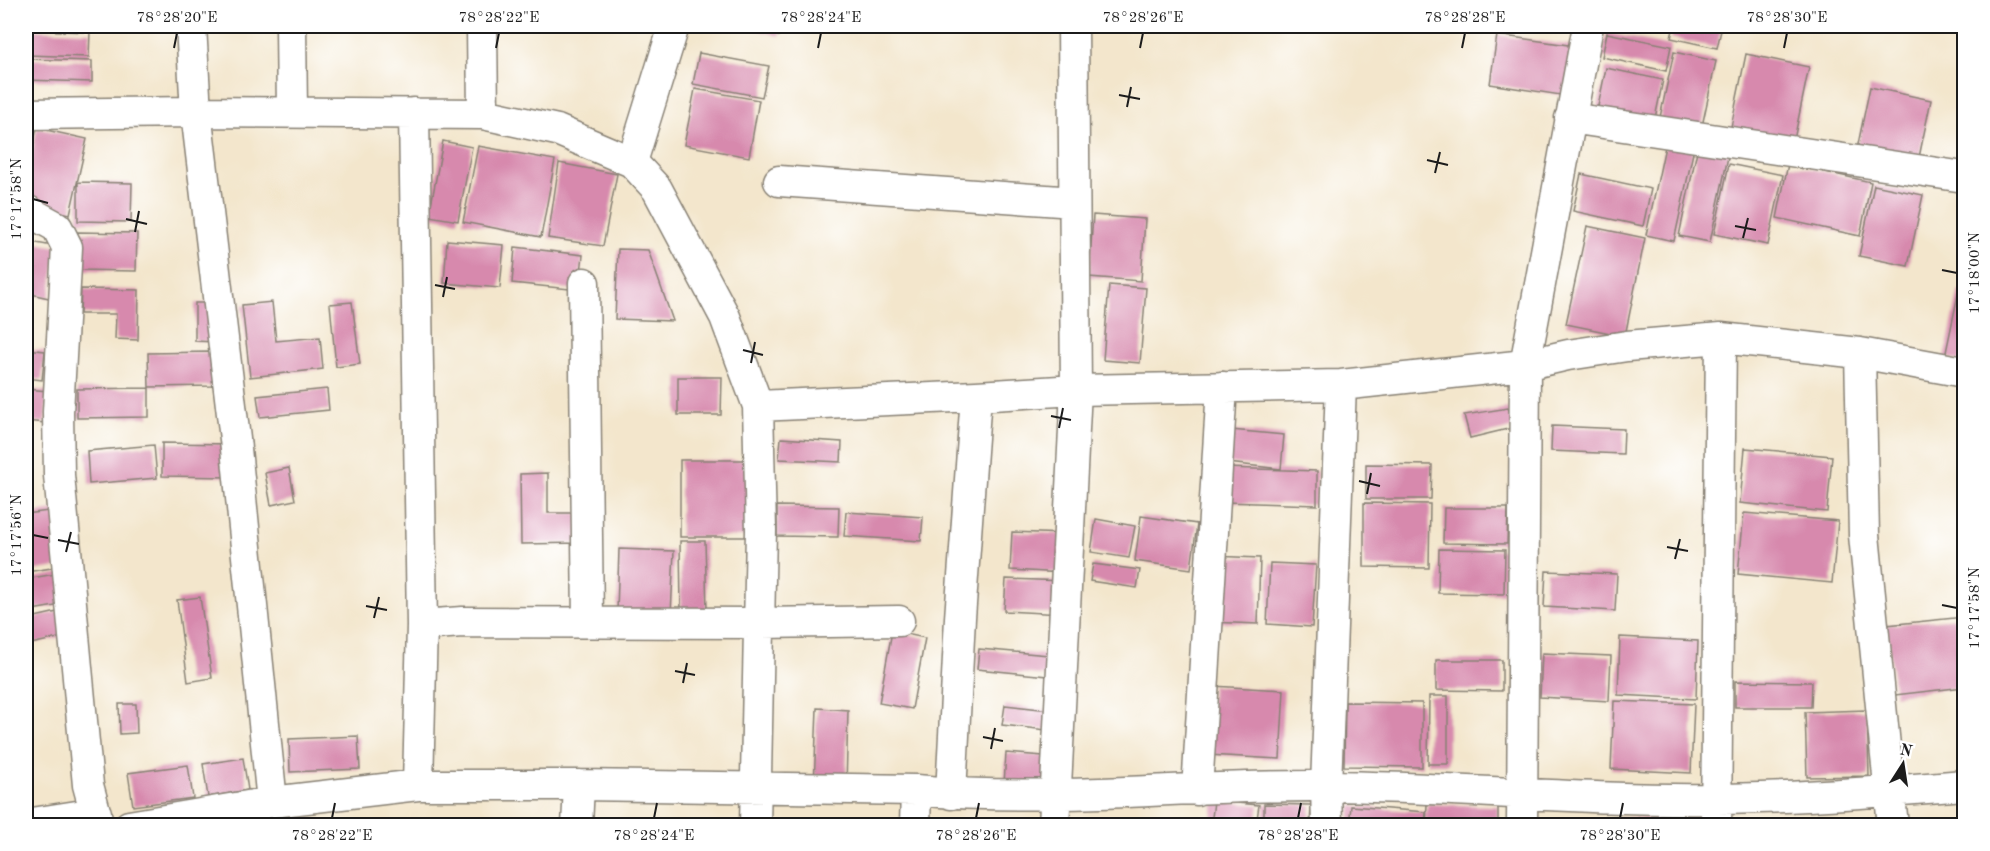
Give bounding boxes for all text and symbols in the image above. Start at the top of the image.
text: 78°28'20"E [137,11,217,26]
text: 78°28'22"E [459,11,539,26]
text: 78°28'24"E [781,11,861,26]
text: 78°28'26"E [1103,11,1183,26]
text: 78°28'28"E [1425,11,1505,26]
text: 78°28'30"E [1747,11,1827,26]
text: 17°17'58"N [10,158,25,240]
text: 17°18'00"N [1968,232,1983,314]
text: 17°17'56"N [10,494,25,576]
text: 17°17'58"N [1968,567,1983,649]
north arrow [1873,734,1933,794]
text: N [1898,742,1914,761]
text: 78°28'22"E [292,829,372,844]
text: 78°28'24"E [614,829,694,844]
text: 78°28'26"E [936,829,1016,844]
text: 78°28'28"E [1258,829,1338,844]
text: 78°28'30"E [1580,829,1660,844]

